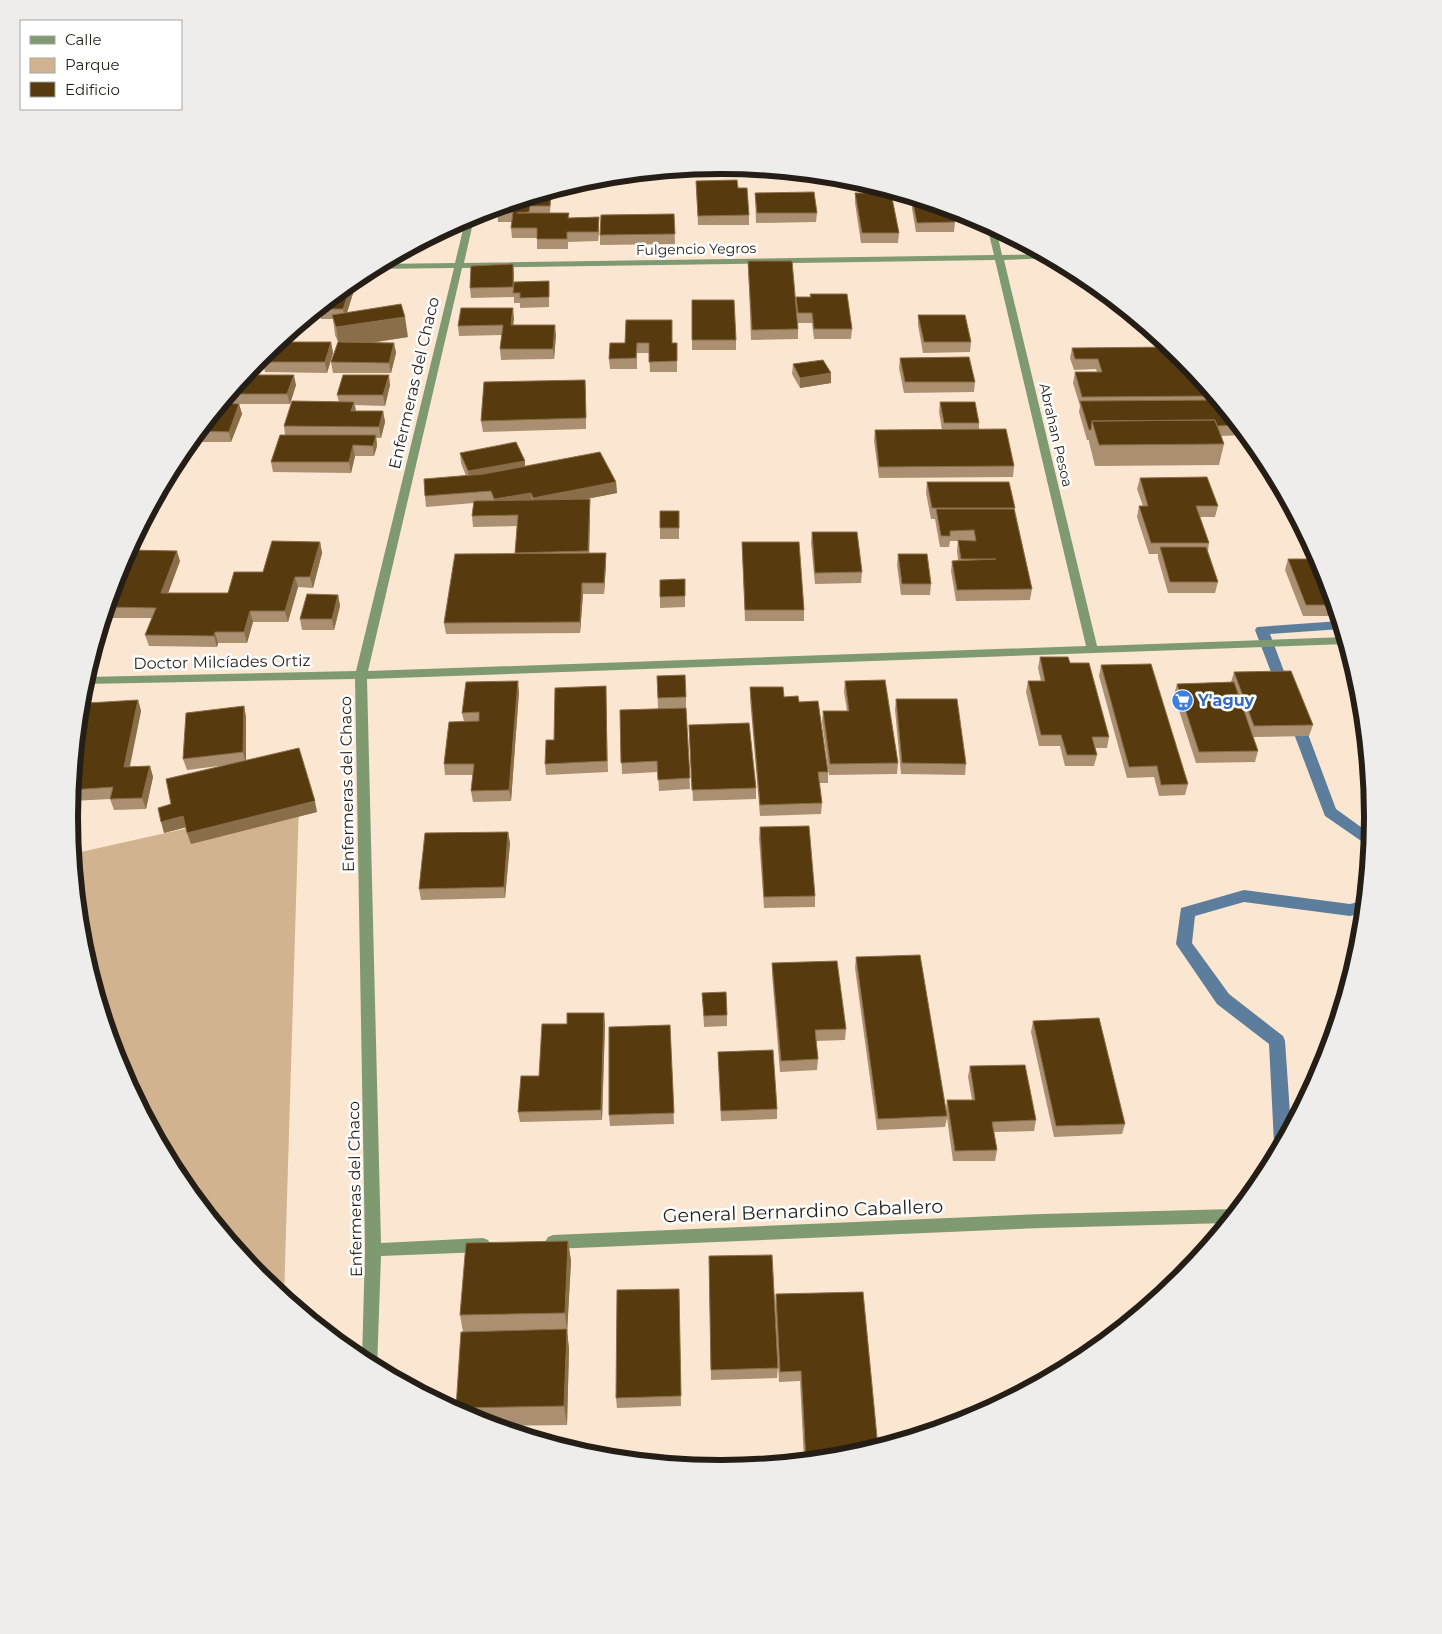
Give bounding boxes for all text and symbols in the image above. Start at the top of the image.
legend [20,20,182,110]
text: Calle [65,30,102,49]
text: Parque [65,55,120,74]
text: Edificio [65,80,120,99]
street label: Fulgencio Yegros [636,239,757,259]
street label: Enfermeras del Chaco [385,295,443,471]
street label: Abrahan Pesoa [1035,381,1077,489]
street label: Doctor Milcíades Ortiz [133,651,311,673]
supermarket icon: Y'aguy [1170,688,1194,712]
place label: Y'aguy [1197,691,1255,710]
street label: Enfermeras del Chaco [336,696,358,872]
street label: Enfermeras del Chaco [344,1101,366,1277]
street label: General Bernardino Caballero [662,1195,944,1227]

